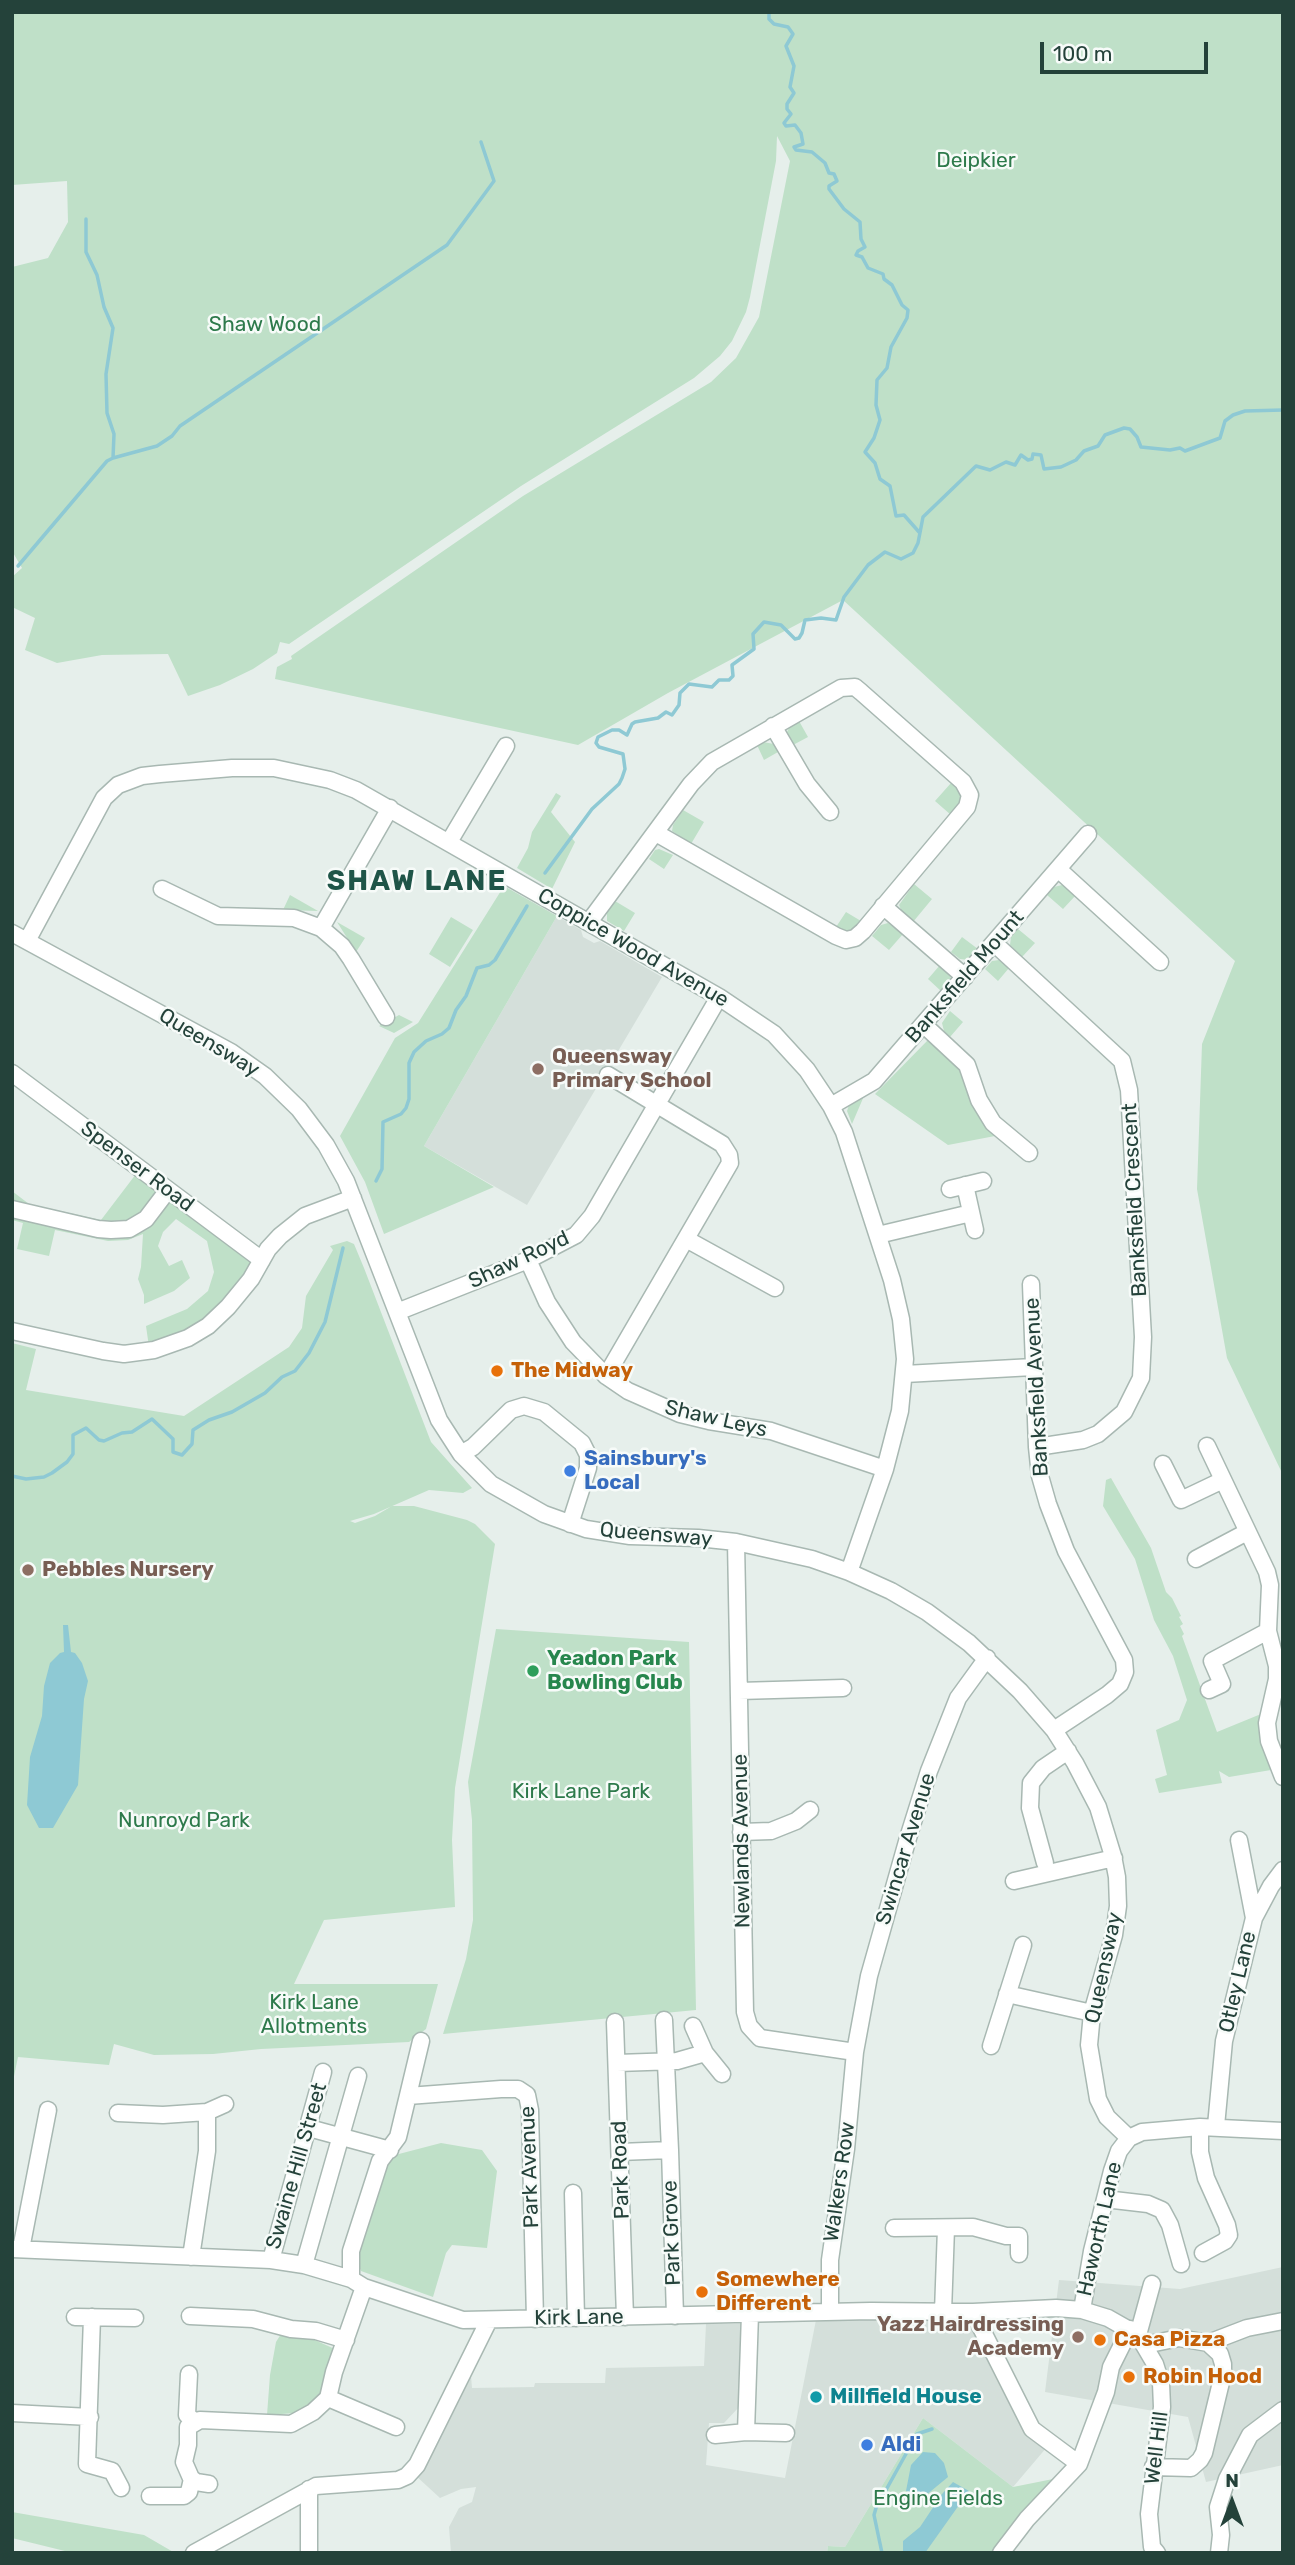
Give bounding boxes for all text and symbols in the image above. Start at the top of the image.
scale bar [1043,28,1211,72]
text: 100 m [1053,41,1112,66]
park label: Deipkier [936,148,1016,174]
park label: Shaw Wood [209,312,321,338]
district label: SHAW LANE [328,865,506,899]
street label: Coppice Wood Avenue [533,883,733,1013]
street label: Banksfield Mount [900,905,1030,1049]
street label: Queensway [154,1003,264,1083]
place label: Queensway Primary School [552,1044,712,1094]
marker: Queensway Primary School [530,1061,546,1077]
street label: Banksfield Crescent [1117,1102,1153,1298]
street label: Spenser Road [75,1116,199,1218]
street label: Shaw Royd [465,1226,573,1294]
street label: Banksfield Avenue [1020,1297,1054,1477]
place label: The Midway [511,1358,633,1384]
marker: The Midway [489,1363,505,1379]
street label: Shaw Leys [662,1395,770,1443]
place label: Sainsbury's Local [584,1446,707,1496]
marker: Sainsbury's Local [562,1463,578,1479]
street label: Queensway [599,1518,713,1552]
place label: Pebbles Nursery [42,1557,214,1583]
marker: Pebbles Nursery [20,1562,36,1578]
place label: Yeadon Park Bowling Club [547,1646,683,1696]
marker: Yeadon Park Bowling Club [525,1663,541,1679]
street label: Newlands Avenue [728,1754,756,1928]
street label: Swincar Avenue [871,1770,941,1928]
park label: Kirk Lane Park [512,1779,650,1805]
park label: Nunroyd Park [118,1808,250,1834]
street label: Queensway [1080,1910,1128,2026]
street label: Otley Lane [1214,1929,1262,2035]
park label: Kirk Lane Allotments [261,1990,367,2040]
street label: Swaine Hill Street [261,2080,333,2252]
street label: Park Avenue [515,2105,545,2229]
street label: Park Road [607,2120,635,2220]
street label: Walkers Row [819,2120,861,2244]
street label: Haworth Lane [1072,2159,1128,2299]
street label: Park Grove [658,2180,686,2286]
place label: Somewhere Different [716,2267,840,2317]
marker: Somewhere Different [694,2284,710,2300]
street label: Kirk Lane [534,2305,624,2331]
place label: Yazz Hairdressing Academy [877,2312,1064,2362]
place label: Casa Pizza [1114,2327,1225,2353]
marker: Yazz Hairdressing Academy [1070,2329,1086,2345]
marker: Casa Pizza [1092,2332,1108,2348]
place label: Robin Hood [1143,2364,1262,2390]
marker: Robin Hood [1121,2369,1137,2385]
place label: Millfield House [830,2384,982,2410]
marker: Millfield House [808,2389,824,2405]
street label: Well Hill [1140,2410,1174,2486]
place label: Aldi [881,2432,921,2458]
marker: Aldi [859,2437,875,2453]
north arrow [1197,2467,1267,2537]
text: N [1225,2469,1239,2492]
park label: Engine Fields [873,2486,1003,2512]

